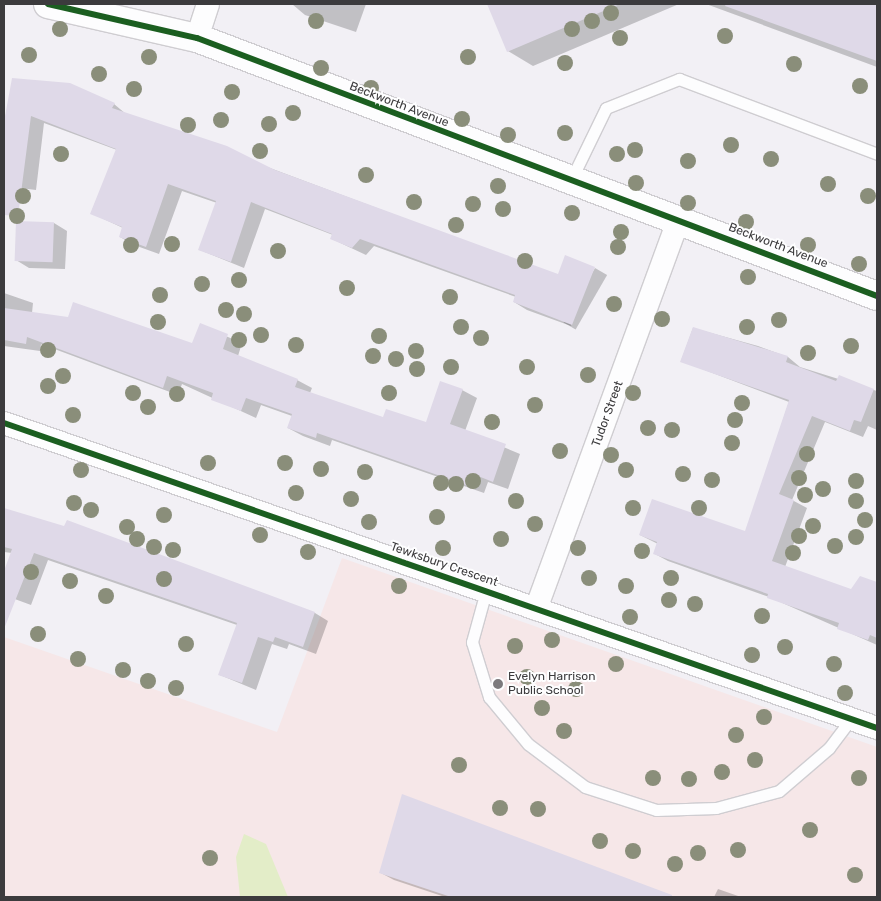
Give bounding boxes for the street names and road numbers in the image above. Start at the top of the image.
street label: Beckworth Avenue [347,79,451,131]
street label: Beckworth Avenue [726,220,830,272]
street label: Tudor Street [589,379,627,449]
street label: Tewksbury Crescent [388,540,500,590]

